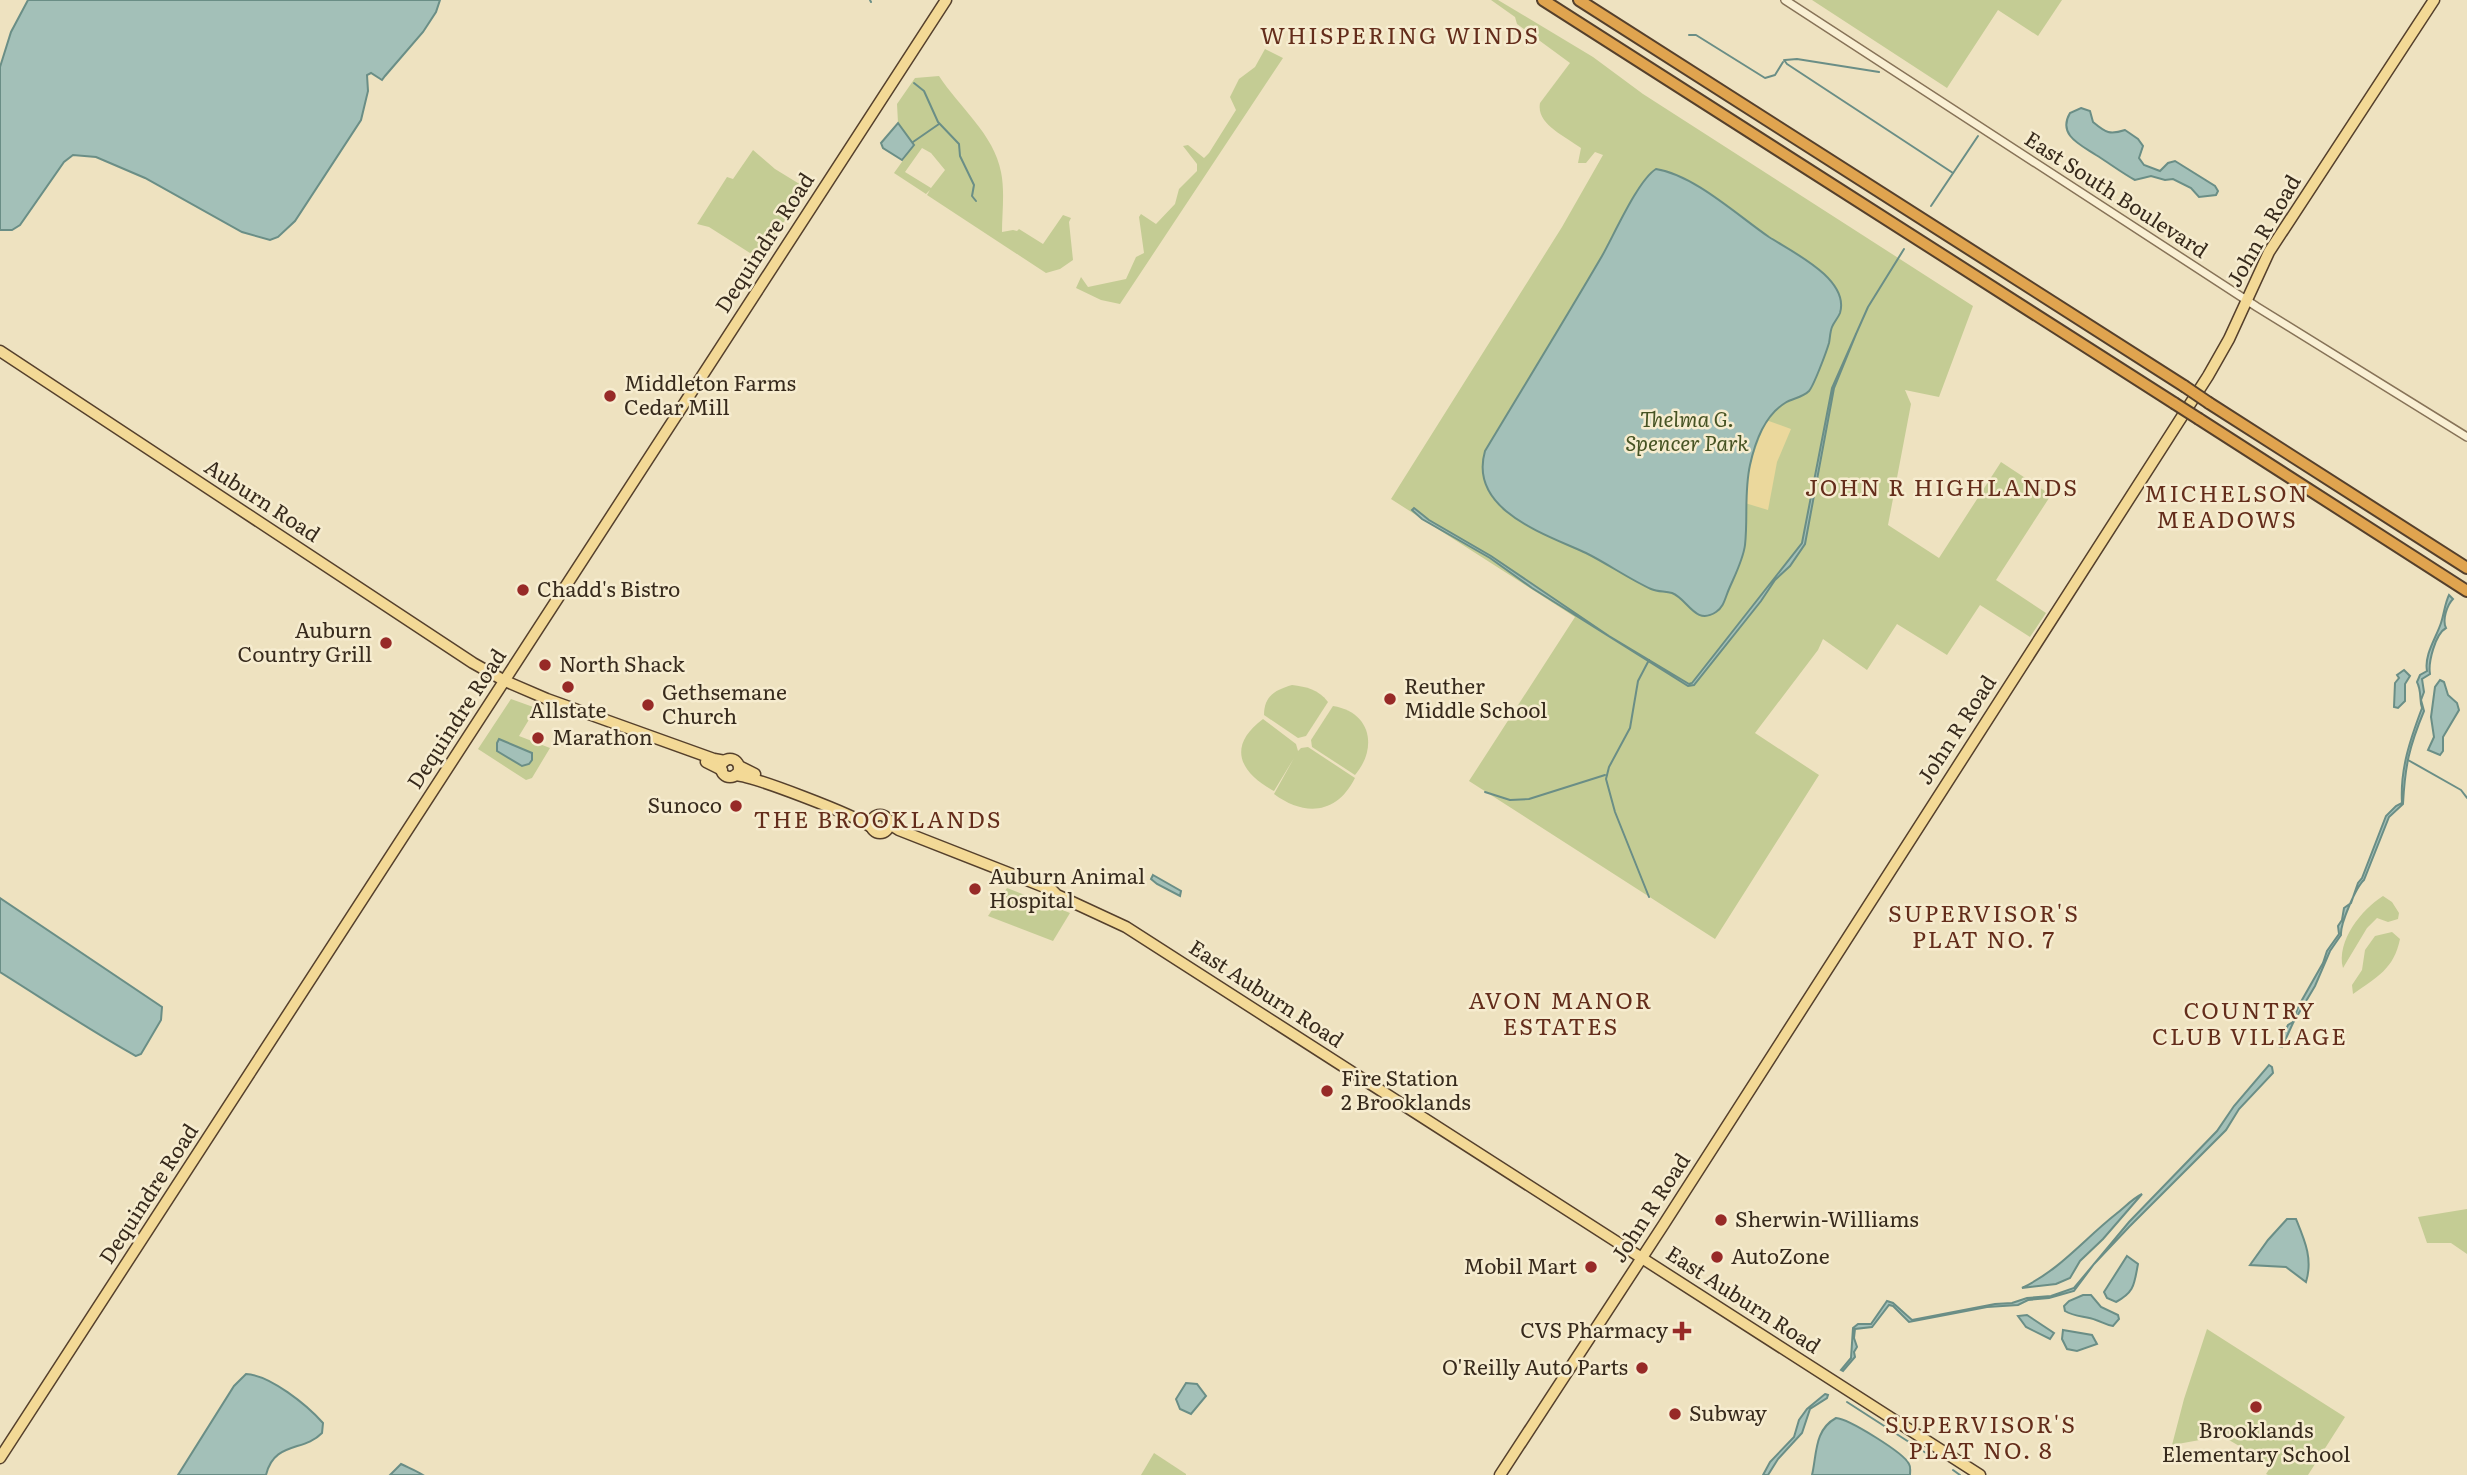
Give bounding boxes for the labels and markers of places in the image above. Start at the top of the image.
place label: Middleton Farms Cedar Mill [624,366,796,421]
marker: Middleton Farms Cedar Mill [602,388,618,404]
place label: Chadd's Bistro [537,572,680,603]
marker: Chadd's Bistro [515,582,531,598]
place label: Auburn Country Grill [237,613,372,668]
marker: Auburn Country Grill [378,635,394,651]
place label: North Shack [559,647,685,678]
marker: North Shack [537,657,553,673]
place label: Reuther Middle School [1404,669,1547,724]
place label: Gethsemane Church [662,675,787,730]
marker: Allstate [560,679,576,695]
marker: Reuther Middle School [1382,691,1398,707]
place label: Allstate [529,693,607,724]
marker: Gethsemane Church [640,697,656,713]
place label: Marathon [552,720,653,751]
marker: Marathon [530,730,546,746]
place label: Sunoco [648,788,722,819]
marker: Sunoco [728,798,744,814]
place label: Auburn Animal Hospital [989,859,1145,914]
marker: Auburn Animal Hospital [967,881,983,897]
place label: Fire Station 2 Brooklands [1341,1061,1471,1116]
marker: Fire Station 2 Brooklands [1319,1083,1335,1099]
place label: Sherwin-Williams [1735,1202,1919,1233]
marker: Sherwin-Williams [1713,1212,1729,1228]
place label: AutoZone [1731,1239,1830,1270]
place label: Mobil Mart [1464,1249,1578,1280]
marker: AutoZone [1709,1249,1725,1265]
marker: Mobil Mart [1583,1259,1599,1275]
place label: CVS Pharmacy [1520,1313,1669,1344]
marker: CVS Pharmacy [1674,1323,1690,1339]
place label: O'Reilly Auto Parts [1442,1350,1628,1381]
marker: O'Reilly Auto Parts [1634,1360,1650,1376]
place label: Subway [1689,1396,1768,1427]
marker: Brooklands Elementary School [2248,1399,2264,1415]
marker: Subway [1667,1406,1683,1422]
place label: Brooklands Elementary School [2162,1413,2350,1468]

